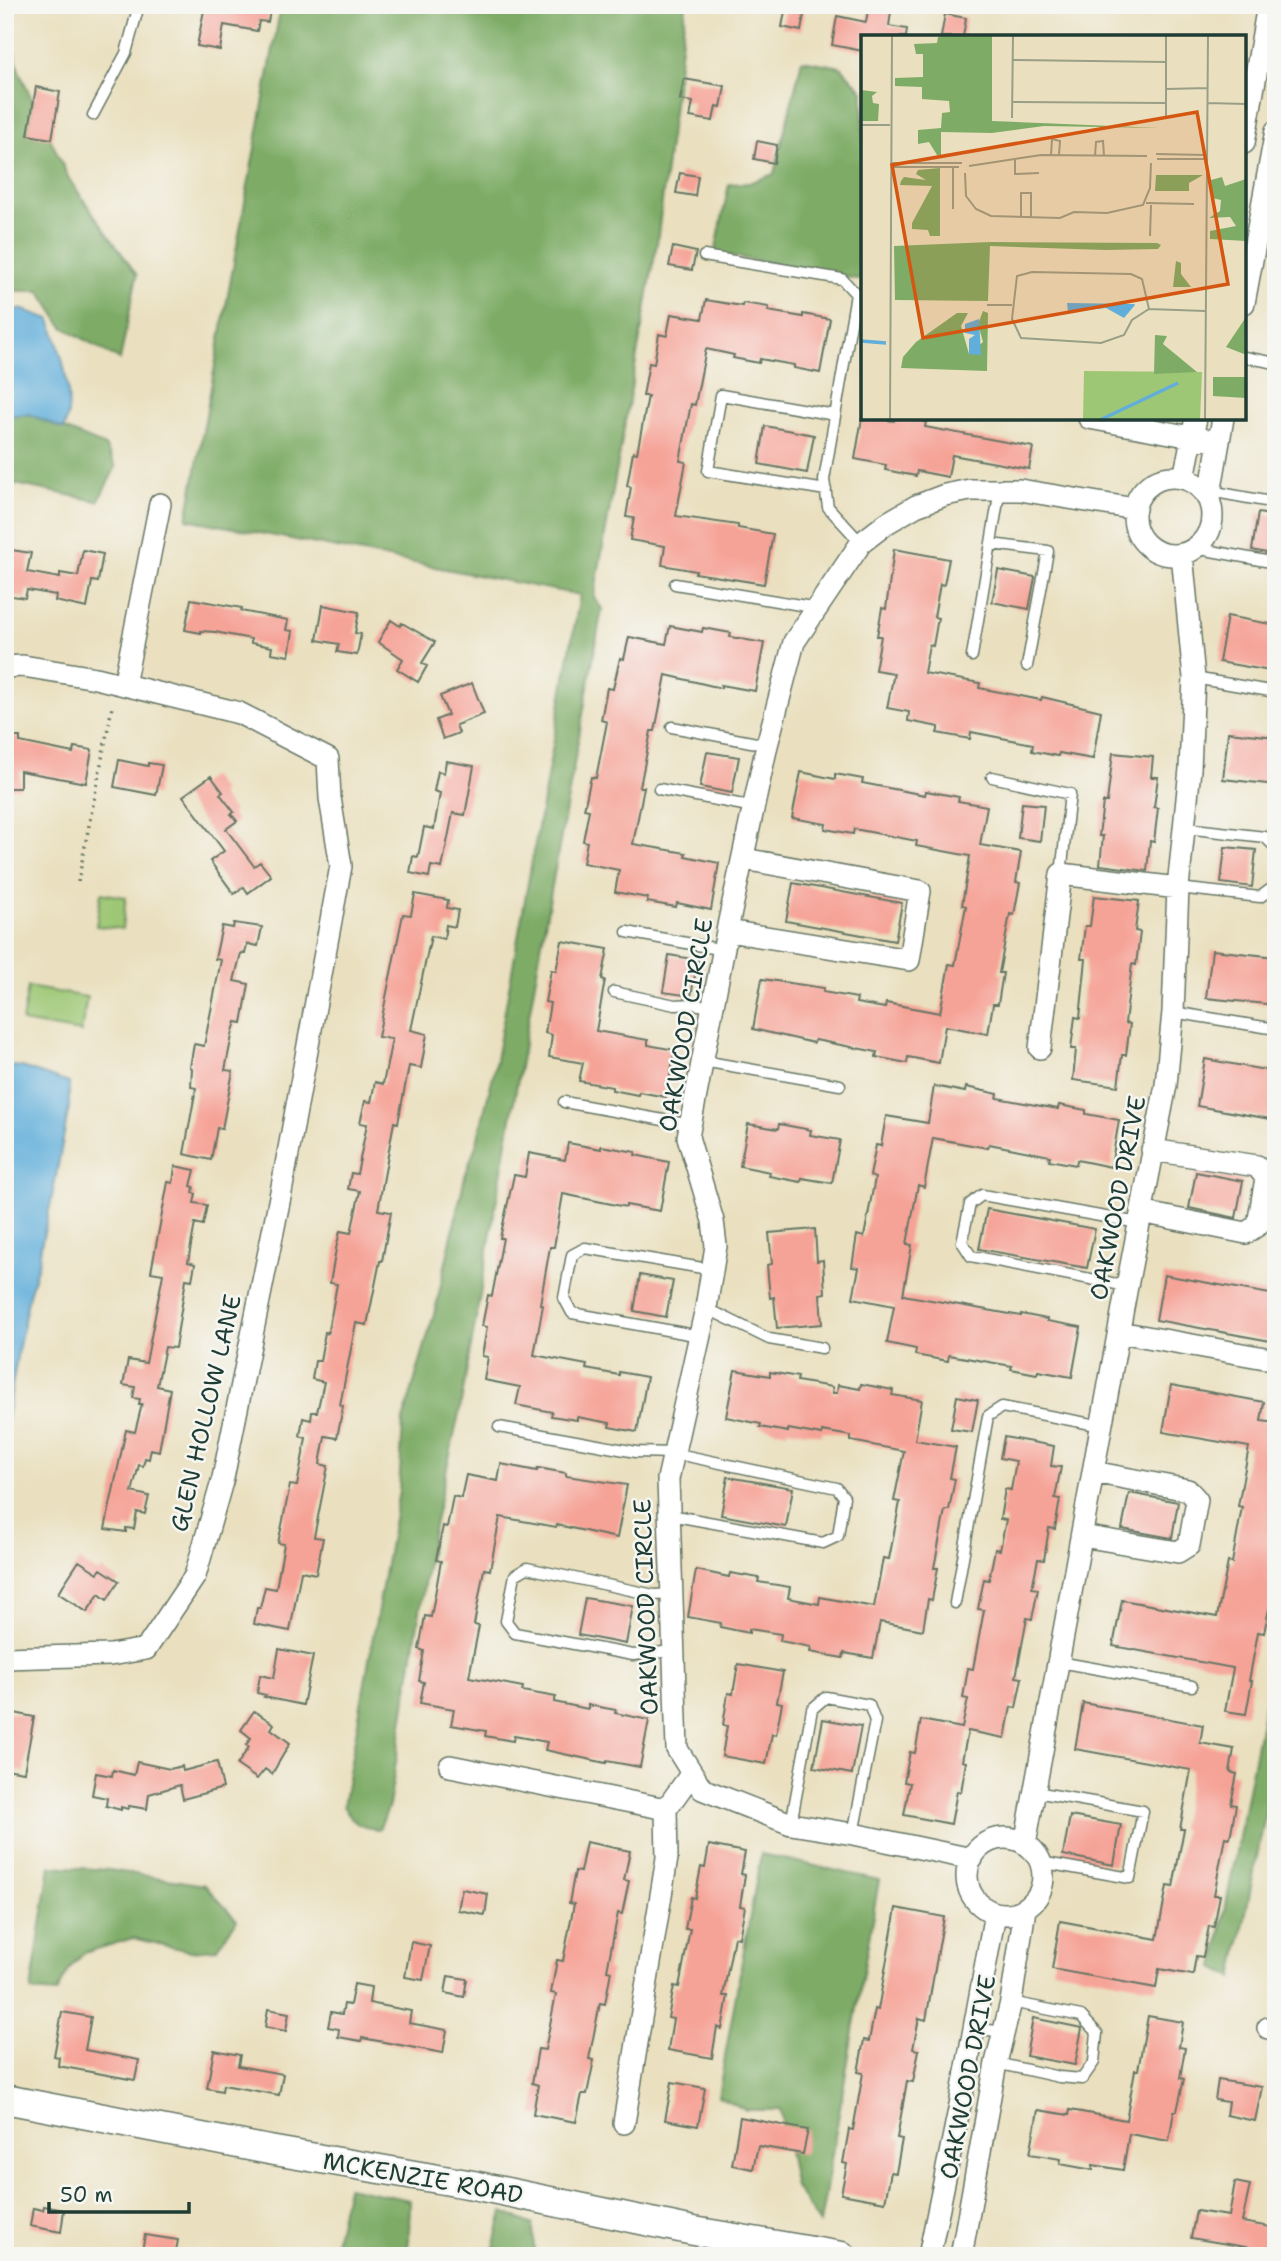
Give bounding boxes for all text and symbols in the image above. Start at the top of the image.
inset map [861,35,1246,420]
street label: OAKWOOD CIRCLE [651,916,721,1134]
street label: OAKWOOD DRIVE [1082,1093,1154,1303]
street label: GLEN HOLLOW LANE [163,1291,249,1535]
street label: OAKWOOD CIRCLE [626,1498,666,1716]
street label: OAKWOOD DRIVE [932,1972,1004,2182]
street label: MCKENZIE ROAD [320,2145,526,2211]
scale bar [49,2170,189,2214]
text: 50 m [60,2181,113,2209]

